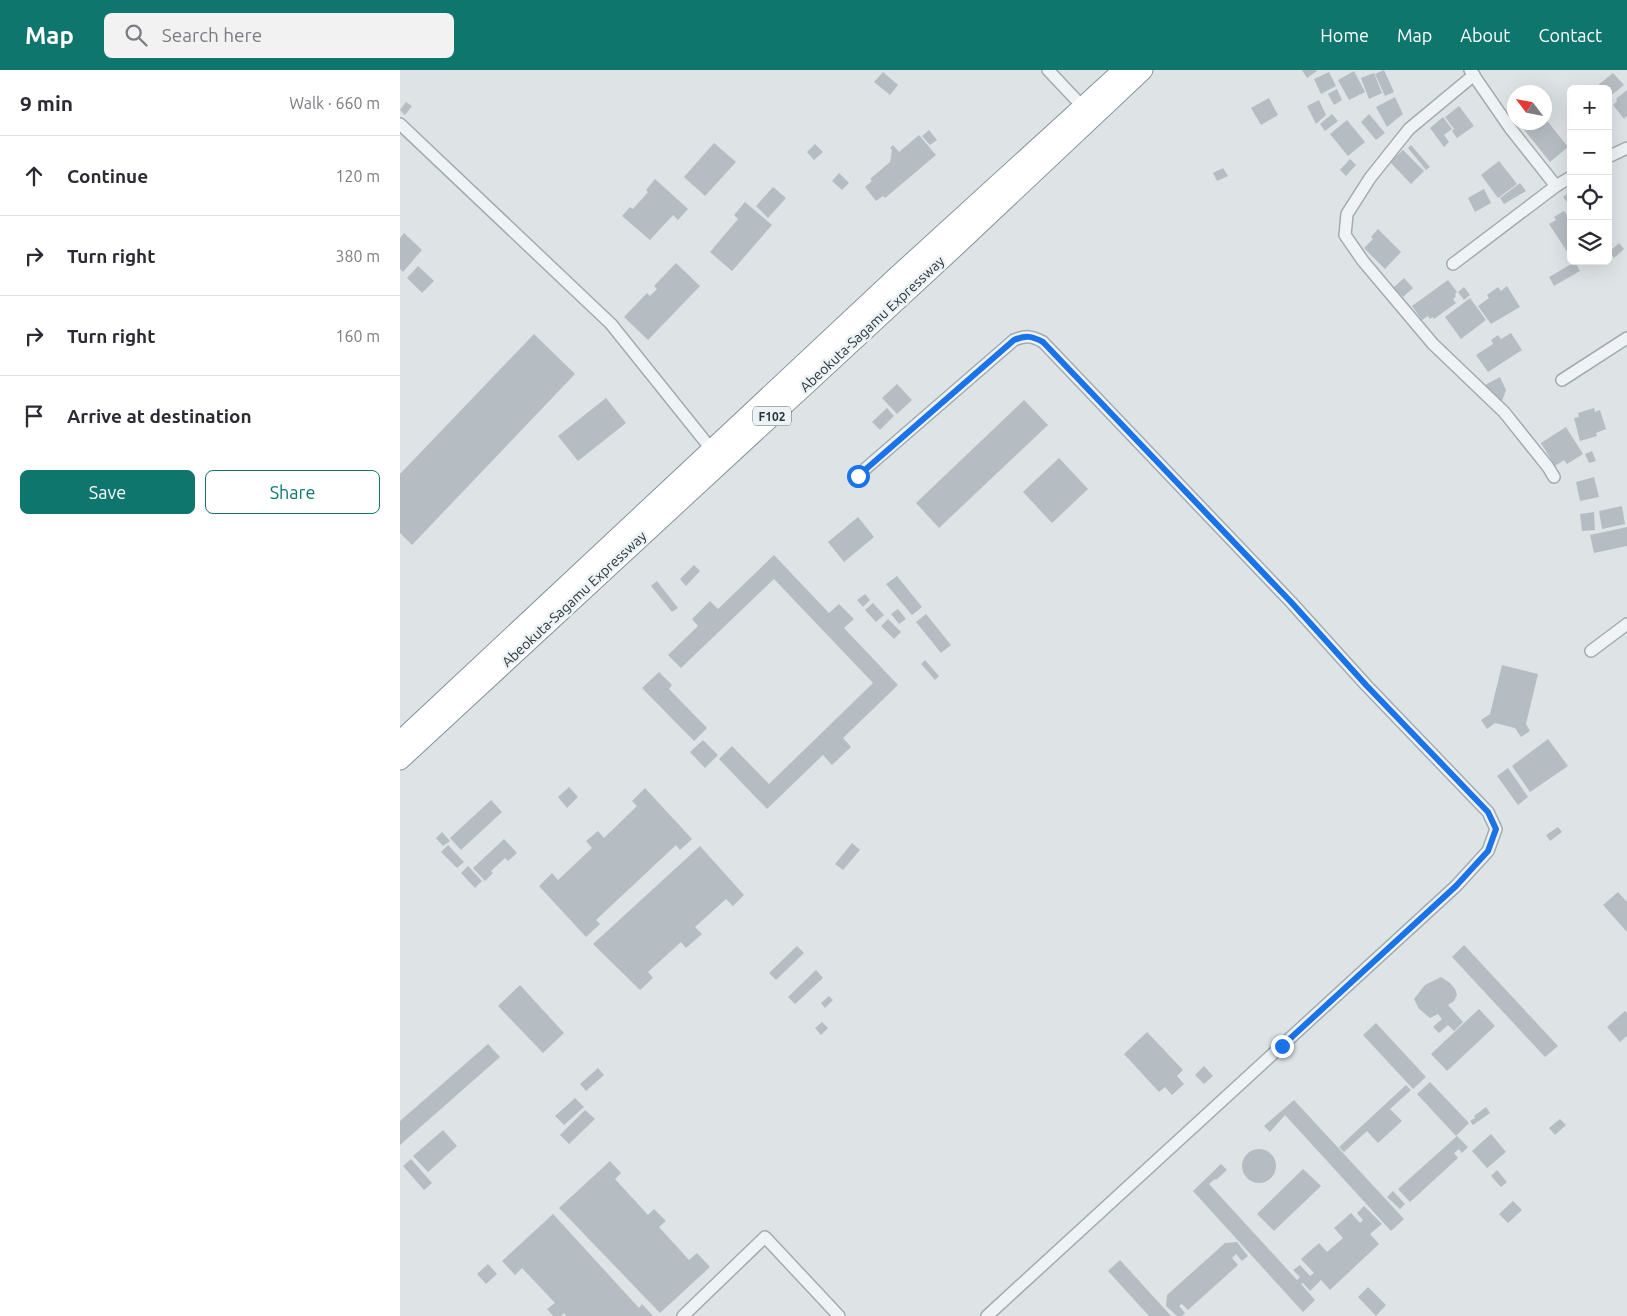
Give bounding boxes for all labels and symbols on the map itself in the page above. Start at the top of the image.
north arrow [1507,85,1552,130]
street label: Abeokuta-Sagamu Expressway [797,253,948,395]
road number: F102 [753,406,791,426]
route start [847,465,870,488]
street label: Abeokuta-Sagamu Expressway [499,528,650,670]
route end [1271,1035,1294,1058]

